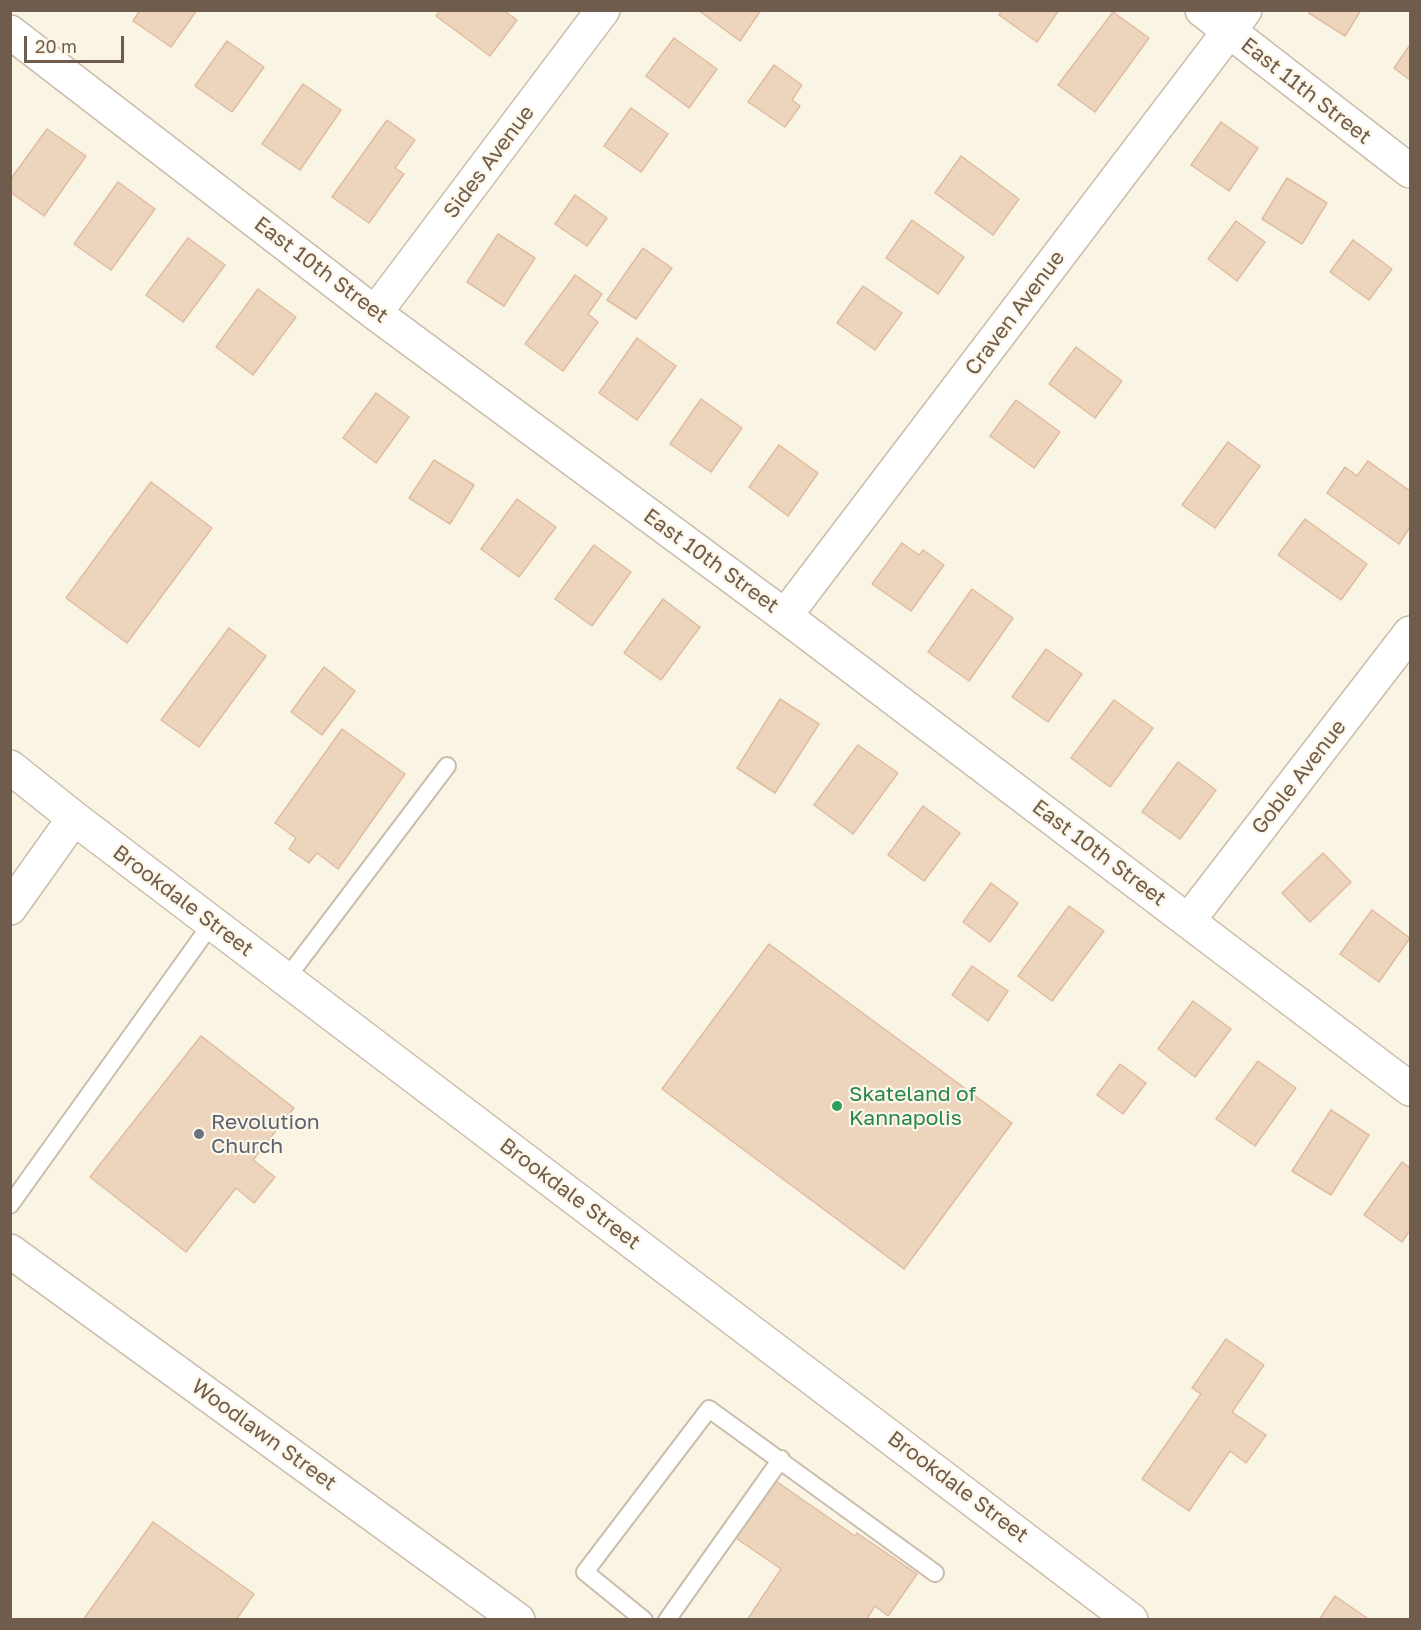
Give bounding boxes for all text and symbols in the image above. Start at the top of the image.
scale bar [27,24,128,62]
street label: East 11th Street [1236,32,1376,150]
text: 20 m [35,35,77,57]
street label: Sides Avenue [438,101,540,223]
street label: East 10th Street [249,211,393,329]
street label: Craven Avenue [960,246,1070,380]
street label: East 10th Street [638,503,784,619]
street label: Goble Avenue [1246,715,1352,839]
street label: East 10th Street [1027,794,1171,912]
street label: Brookdale Street [108,840,258,962]
place label: Skateland of Kannapolis [849,1081,976,1131]
marker: Skateland of Kannapolis [830,1099,844,1113]
place label: Revolution Church [211,1109,320,1159]
marker: Revolution Church [192,1127,206,1141]
street label: Brookdale Street [495,1133,645,1255]
street label: Woodlawn Street [187,1374,341,1496]
street label: Brookdale Street [883,1426,1033,1548]

